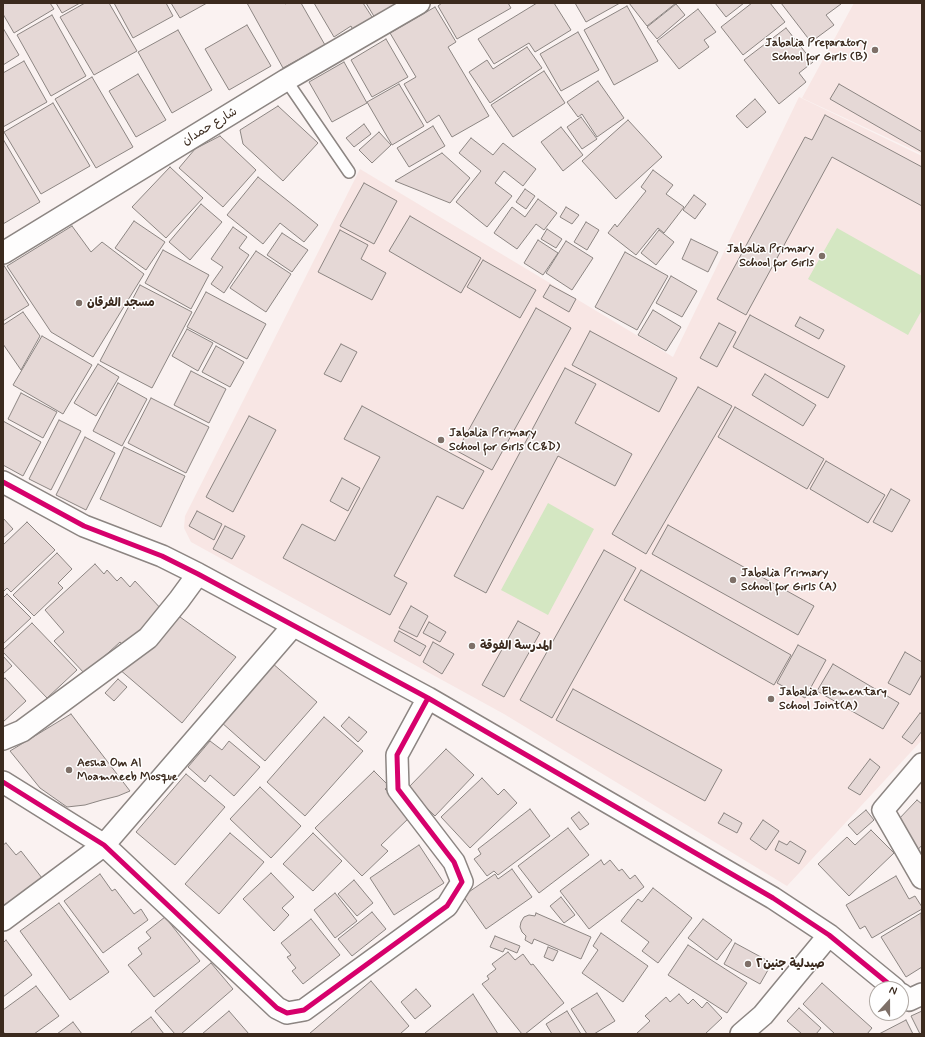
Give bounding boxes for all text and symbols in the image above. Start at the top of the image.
place label: Jabalia Preparatory School for Girls (B) [765,36,867,64]
marker: Jabalia Preparatory School for Girls (B) [870,45,880,55]
street label: شارع حمدان [180,105,240,149]
place label: Jabalia Primary School for Girls [727,242,814,270]
marker: Jabalia Primary School for Girls [817,251,827,261]
place label: مسجد الفرقان [87,296,155,310]
marker: مسجد الفرقان [74,298,84,308]
place label: Jabalia Primary School for Girls (C&D) [449,426,560,454]
marker: Jabalia Primary School for Girls (C&D) [436,435,446,445]
place label: Jabalia Primary School for Girls (A) [741,566,836,594]
marker: Jabalia Primary School for Girls (A) [728,575,738,585]
place label: المدرسة الفوقة [480,639,552,653]
marker: المدرسة الفوقة [467,641,477,651]
place label: Jabalia Elementary School Joint(A) [779,685,887,713]
marker: Jabalia Elementary School Joint(A) [766,694,776,704]
place label: Aesha Om Al Moamneeb Mosque [77,756,178,784]
marker: Aesha Om Al Moamneeb Mosque [64,765,74,775]
place label: صيدلية جنين٢ [756,957,825,971]
marker: صيدلية جنين٢ [743,959,753,969]
north arrow [869,981,909,1021]
text: N [887,983,899,999]

